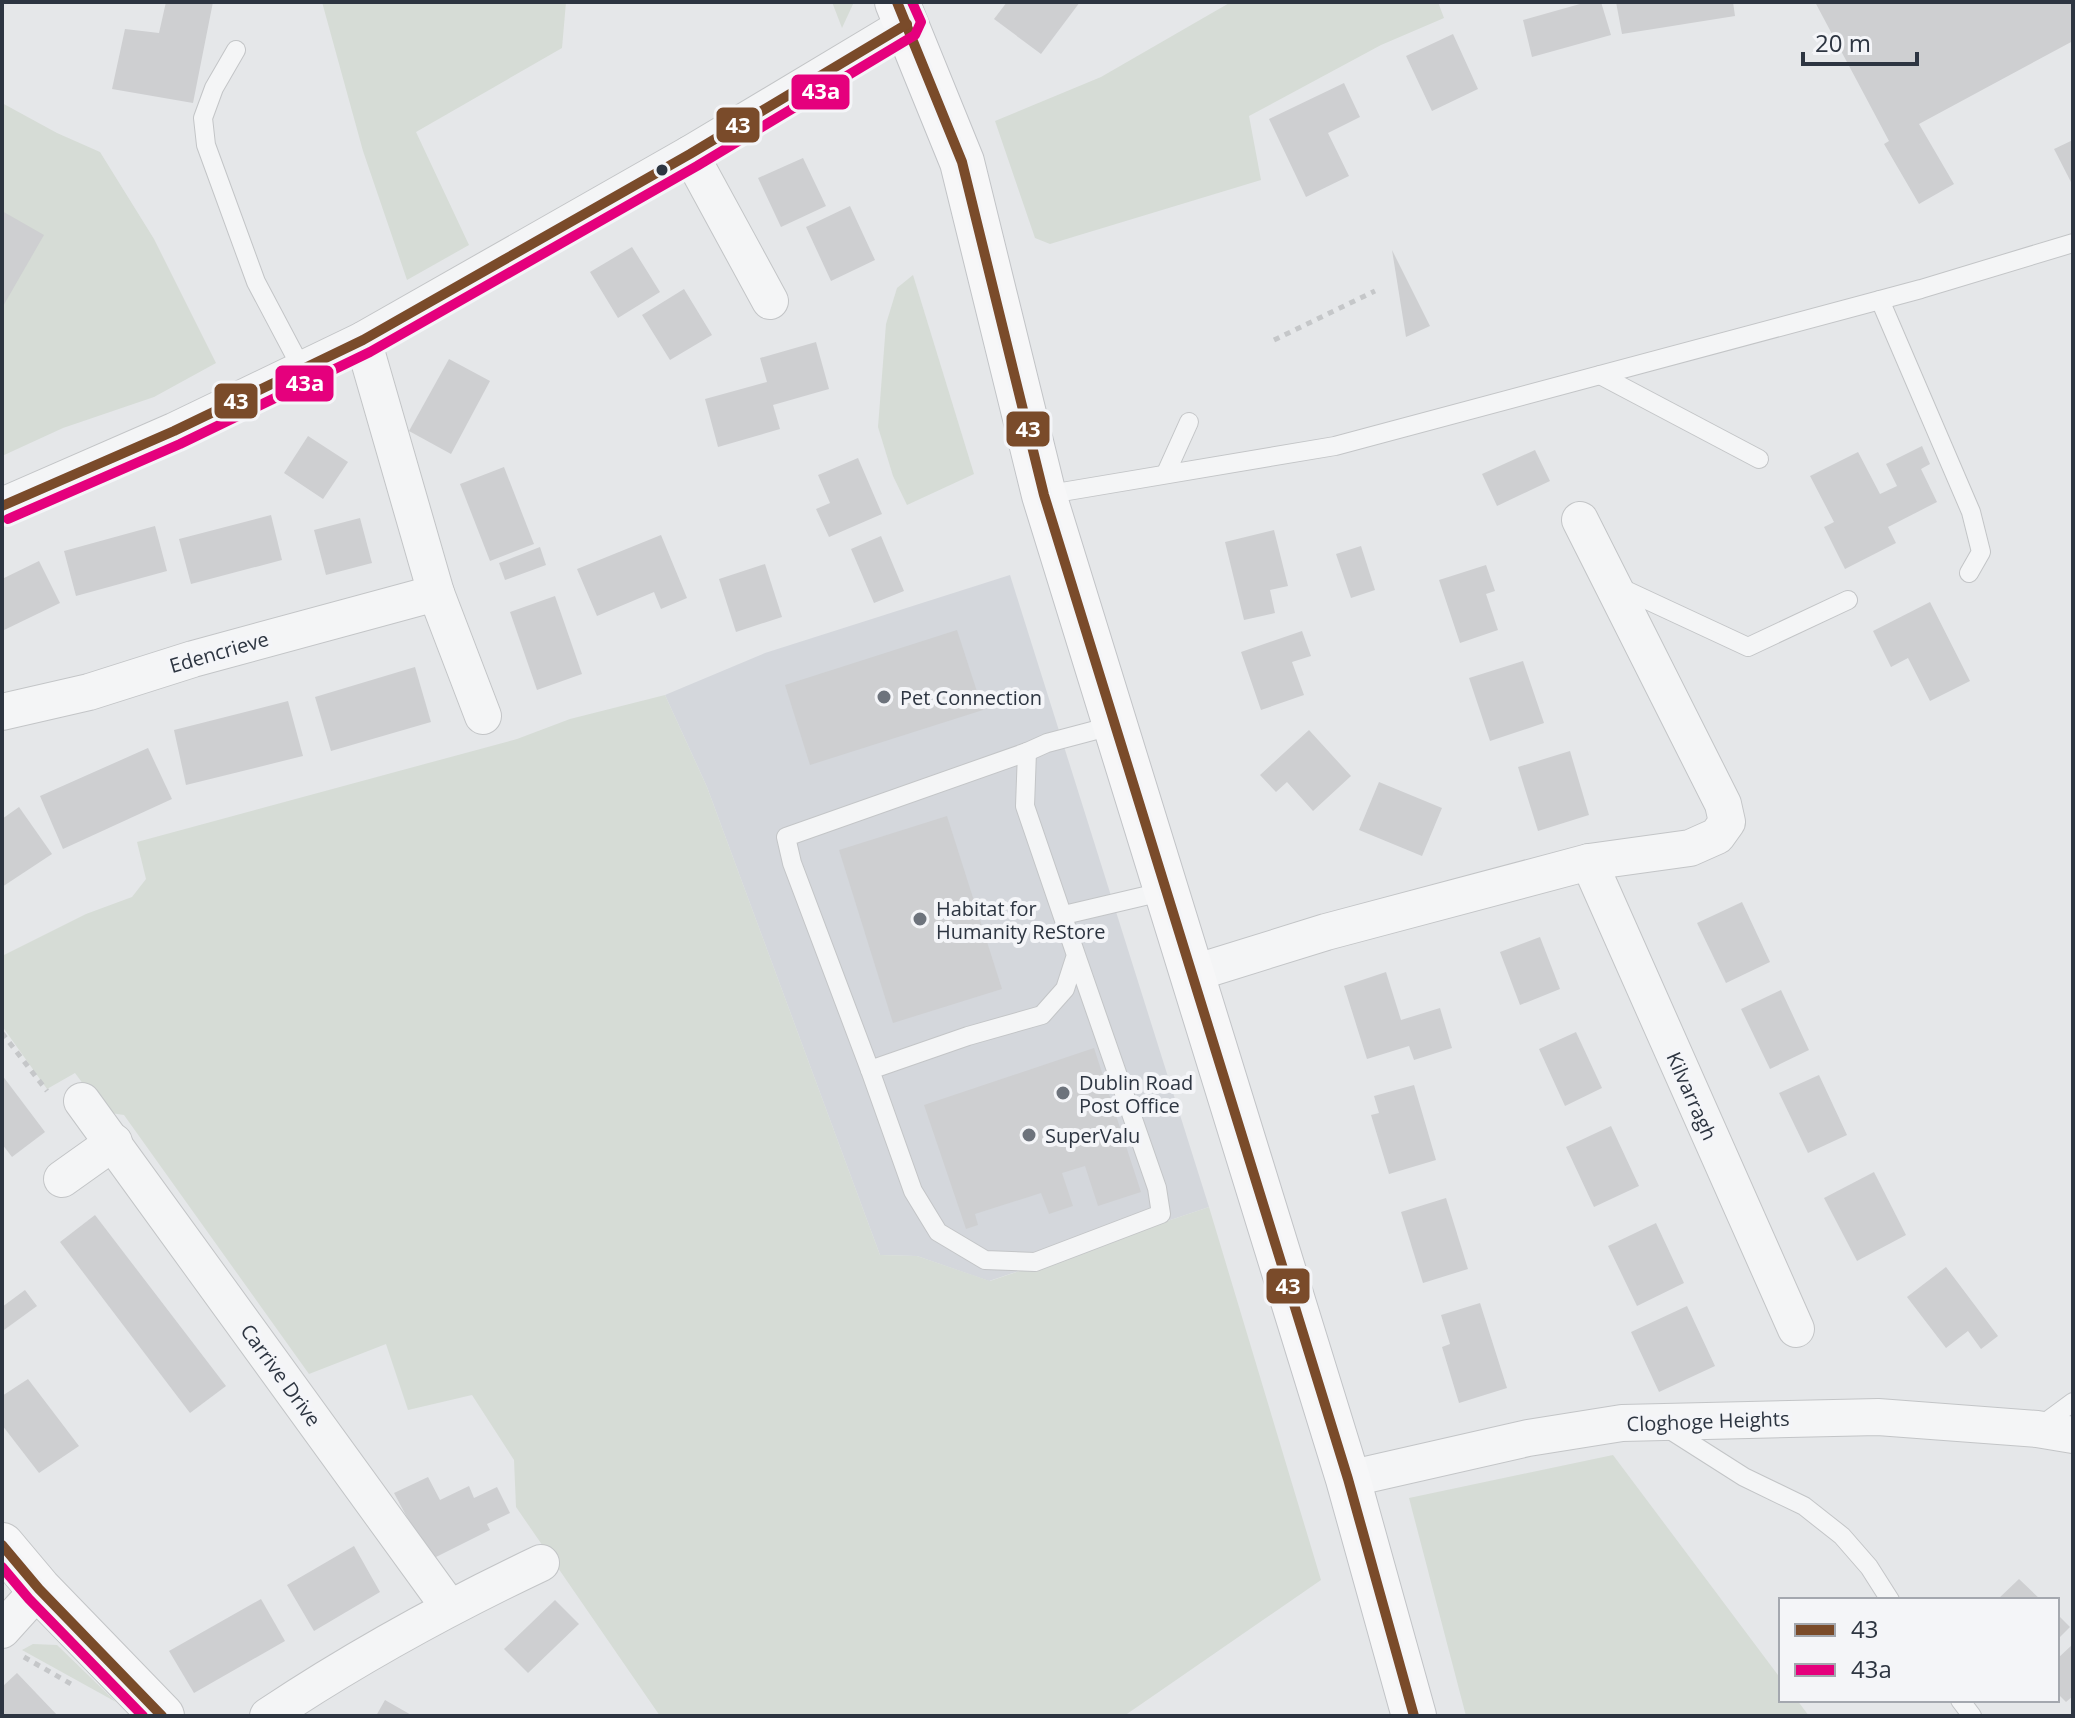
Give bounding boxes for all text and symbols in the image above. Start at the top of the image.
scale bar [1803,16,1917,66]
text: 20 m [1815,26,1871,59]
line badge: 43a [790,73,851,111]
text: 43a [802,75,840,105]
line badge: 43 [715,106,761,144]
text: 43 [725,109,751,139]
unlabelled marker [654,162,670,178]
line badge: 43a [274,364,335,403]
text: 43a [286,367,324,397]
line badge: 43 [213,382,259,420]
text: 43 [223,385,249,415]
line badge: 43 [1005,410,1051,448]
text: 43 [1015,413,1041,443]
street label: Edencrieve [166,625,272,679]
place label: Pet Connection [900,684,1042,711]
marker: Pet Connection [875,688,893,706]
place label: Habitat for Humanity ReStore [936,895,1105,945]
marker: Habitat for Humanity ReStore [911,910,929,928]
street label: Kilvarragh [1661,1048,1723,1144]
place label: Dublin Road Post Office [1079,1069,1193,1119]
marker: Dublin Road Post Office [1054,1084,1072,1102]
place label: SuperValu [1045,1122,1140,1149]
marker: SuperValu [1020,1126,1038,1144]
line badge: 43 [1265,1267,1311,1305]
text: 43 [1275,1270,1301,1300]
street label: Carrive Drive [235,1318,327,1432]
street label: Cloghoge Heights [1626,1405,1790,1437]
legend [1779,1598,2059,1702]
text: 43 [1851,1612,1878,1645]
text: 43a [1851,1652,1892,1685]

